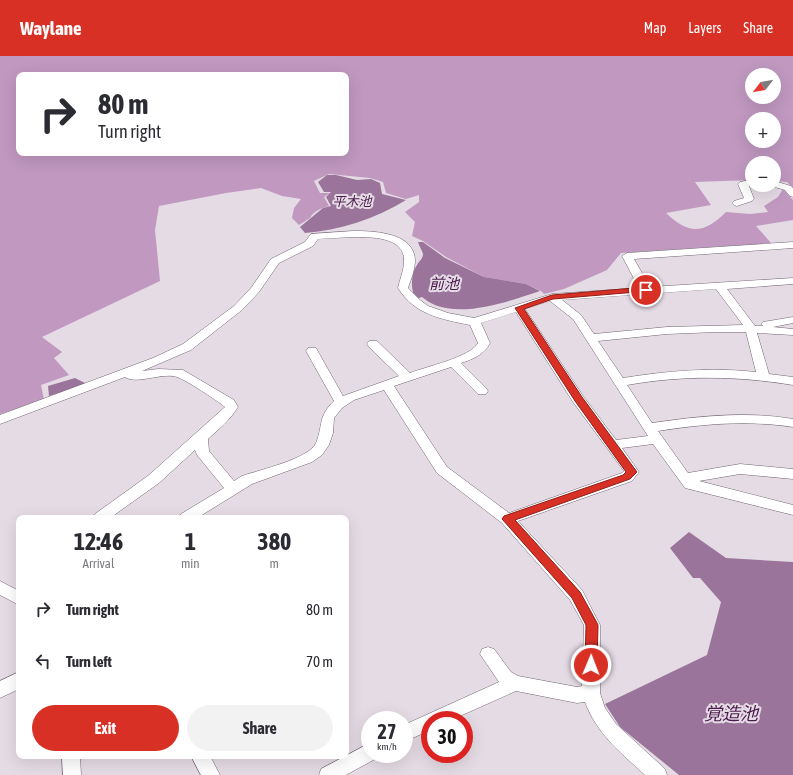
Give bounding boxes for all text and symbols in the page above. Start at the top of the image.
text: Waylane [20,17,82,39]
text: Map [644,20,666,36]
text: Layers [688,20,721,36]
text: Share [743,20,773,36]
north arrow [745,68,781,104]
map controls [745,68,781,192]
icon: right [32,88,84,140]
text: 80 m [98,88,148,120]
button: + [745,112,781,148]
text: Turn right [98,121,161,142]
button: − [745,156,781,192]
water label: 平木池 [332,194,373,209]
pin [629,273,663,307]
water label: 前池 [429,275,461,292]
icon: arrive [635,279,657,301]
text: 12:46 [74,528,123,555]
text: 1 [185,528,196,555]
text: 380 [257,528,291,555]
text: Arrival [83,556,114,571]
text: min [181,556,200,571]
text: m [270,556,279,571]
icon: right [32,598,54,620]
text: Turn right [66,601,119,618]
text: 80 m [306,601,333,618]
position arrow [570,644,612,686]
icon: left [32,650,54,672]
text: Turn left [66,653,112,670]
text: 70 m [306,653,333,670]
water label: 覚造池 [704,703,760,724]
button: Exit [32,705,179,751]
button: Share [187,705,333,751]
speed limit sign: 30 [421,711,473,763]
text: 27 [378,720,396,743]
text: km/h [377,741,397,752]

